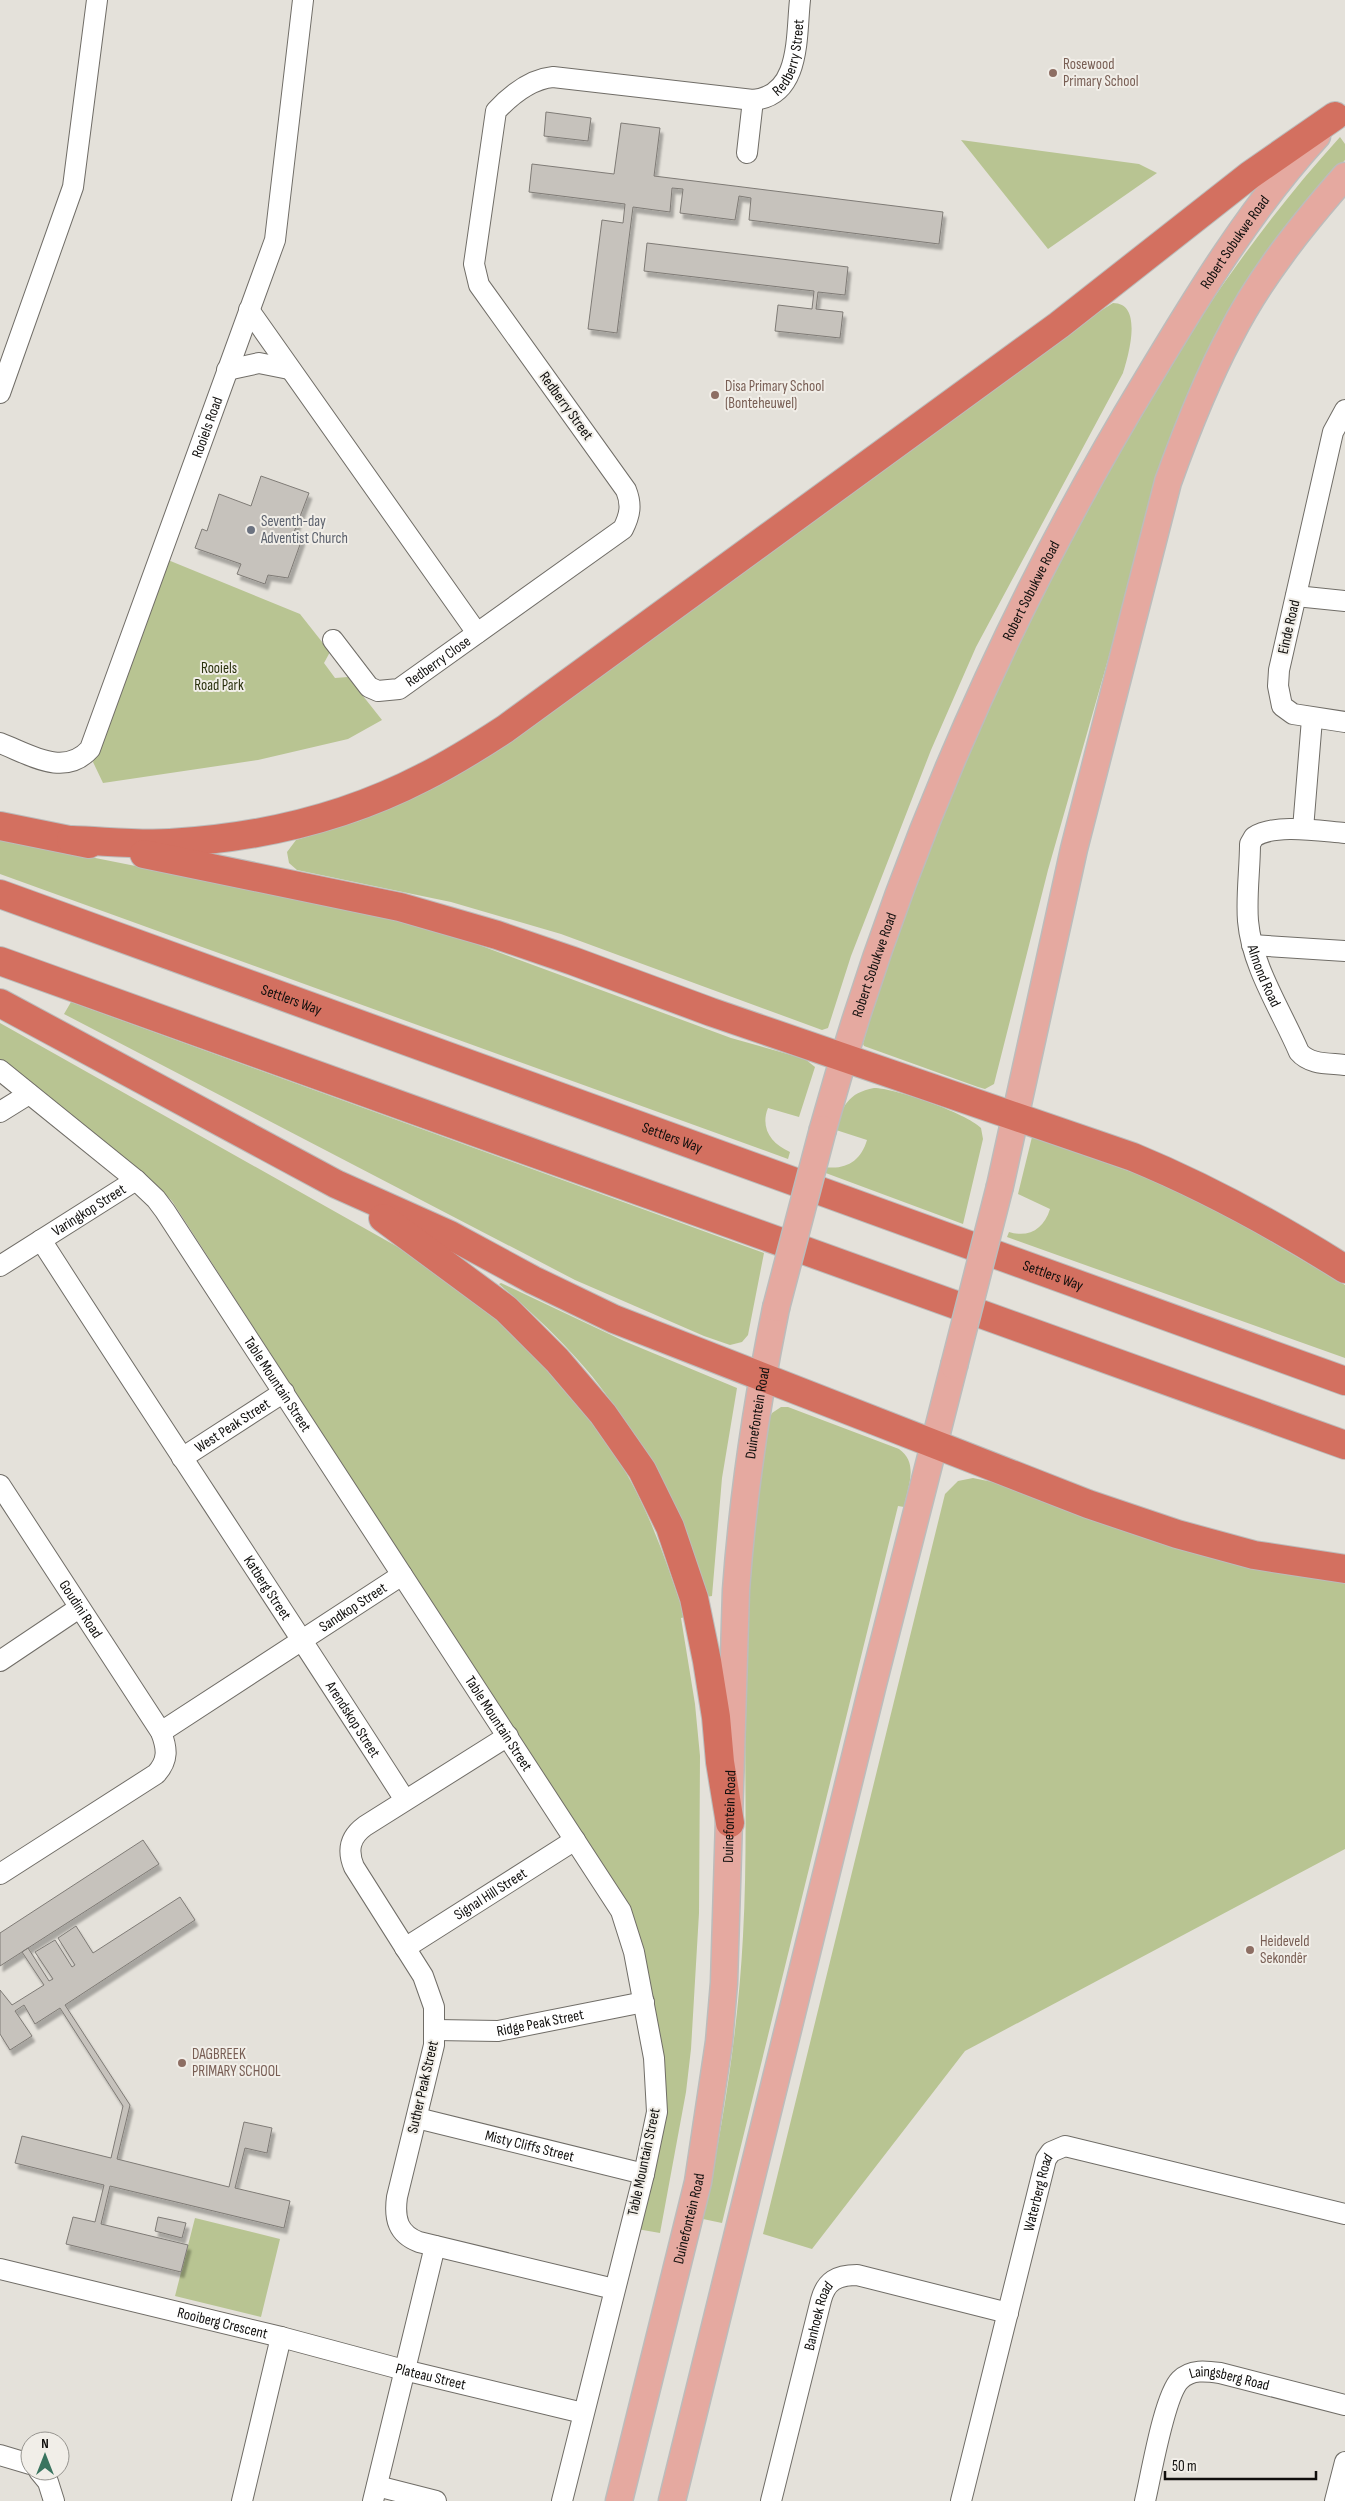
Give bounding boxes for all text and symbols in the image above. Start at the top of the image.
street label: Redberry Street [768,18,808,100]
place label: Rosewood Primary School [1063,55,1139,91]
marker: Rosewood Primary School [1047,67,1059,79]
street label: Robert Sobukwe Road [1196,192,1274,293]
street label: Redberry Street [535,368,597,444]
place label: Disa Primary School (Bonteheuwel) [725,377,824,413]
marker: Disa Primary School (Bonteheuwel) [709,389,721,401]
street label: Rooiels Road [187,394,227,460]
place label: Seventh-day Adventist Church [260,512,348,548]
marker: Seventh-day Adventist Church [245,524,257,536]
street label: Robert Sobukwe Road [998,537,1064,644]
street label: Einde Road [1274,598,1304,656]
street label: Redberry Close [401,631,474,691]
park label: Rooiels Road Park [194,659,244,695]
street label: Robert Sobukwe Road [848,910,901,1020]
street label: Almond Road [1243,942,1285,1010]
street label: Settlers Way [259,980,325,1019]
street label: Settlers Way [639,1118,705,1157]
street label: Varingkop Street [48,1179,130,1240]
street label: Settlers Way [1020,1256,1086,1295]
street label: Table Mountain Street [240,1333,316,1436]
street label: Duinefontein Road [741,1365,774,1460]
street label: West Peak Street [191,1394,274,1457]
street label: Katberg Street [240,1552,296,1624]
street label: Goudini Road [55,1576,107,1642]
street label: Sandkop Street [315,1578,391,1636]
street label: Table Mountain Street [461,1672,537,1775]
street label: Arendskop Street [321,1677,385,1761]
street label: Duinefontein Road [718,1770,740,1863]
street label: Signal Hill Street [450,1863,531,1924]
place label: Heideveld Sekondêr [1260,1932,1309,1968]
marker: Heideveld Sekondêr [1244,1944,1256,1956]
street label: Ridge Peak Street [495,2005,586,2041]
street label: Suther Peak Street [403,2039,443,2135]
place label: DAGBREEK PRIMARY SCHOOL [192,2045,281,2081]
marker: DAGBREEK PRIMARY SCHOOL [176,2057,188,2069]
street label: Table Mountain Street [623,2106,665,2218]
street label: Misty Cliffs Street [483,2126,577,2166]
street label: Waterberg Road [1019,2149,1057,2233]
street label: Duinefontein Road [669,2172,709,2266]
street label: Banhoek Road [799,2277,837,2352]
street label: Rooiberg Crescent [175,2303,270,2343]
street label: Plateau Street [394,2359,468,2394]
street label: Laingsberg Road [1187,2362,1272,2395]
north arrow [20,2431,70,2481]
text: N [41,2435,49,2452]
scale bar [1165,2448,1316,2480]
text: 50 m [1172,2457,1197,2476]

